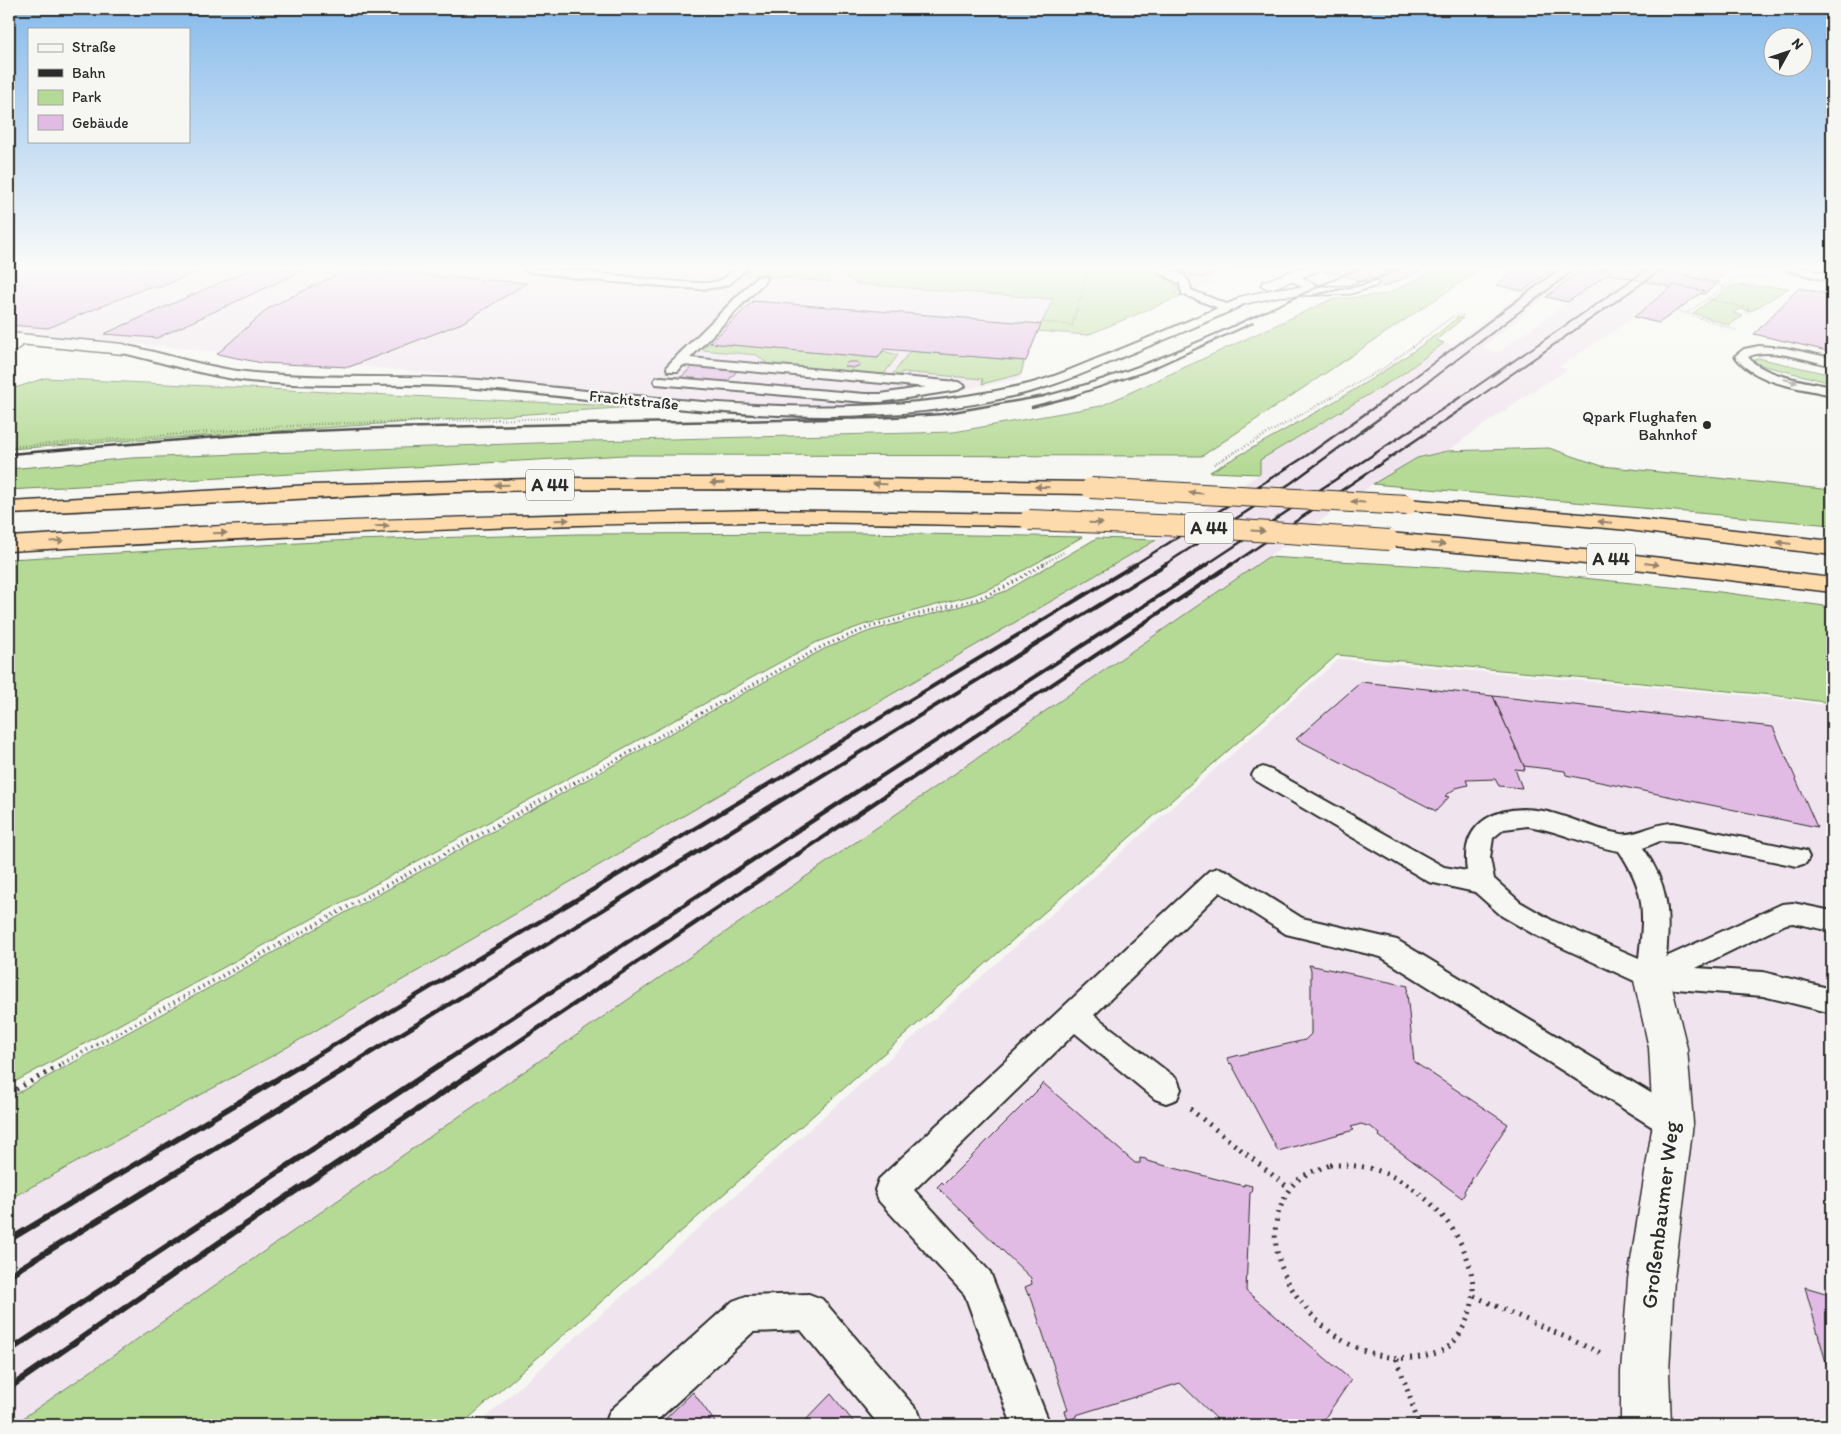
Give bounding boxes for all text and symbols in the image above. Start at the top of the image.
legend [28,28,190,142]
north arrow [1764,28,1814,78]
text: N [1788,35,1807,53]
text: Straße [72,38,116,56]
text: Bahn [72,64,106,82]
text: Park [72,88,102,106]
text: Gebäude [72,114,129,132]
one-way arrow [1784,377,1799,385]
street label: Frachtstraße [588,386,680,414]
place label: Qpark Flughafen Bahnhof [1582,407,1698,444]
marker: Qpark Flughafen Bahnhof [1701,419,1713,431]
road number: A 44 [526,470,574,500]
one-way arrow [709,479,725,487]
one-way arrow [871,480,887,488]
one-way arrow [494,481,510,489]
one-way arrow [1034,483,1050,491]
one-way arrow [1188,488,1204,496]
one-way arrow [1350,497,1366,505]
road number: A 44 [1185,512,1233,544]
one-way arrow [554,516,570,524]
one-way arrow [1597,518,1613,526]
one-way arrow [1088,519,1104,527]
one-way arrow [374,522,390,530]
one-way arrow [1250,528,1266,536]
one-way arrow [212,529,228,537]
one-way arrow [50,537,66,545]
one-way arrow [1776,539,1792,547]
one-way arrow [1430,540,1446,548]
road number: A 44 [1587,544,1635,574]
one-way arrow [1644,560,1660,568]
street label: Großenbaumer Weg [1635,1119,1685,1310]

